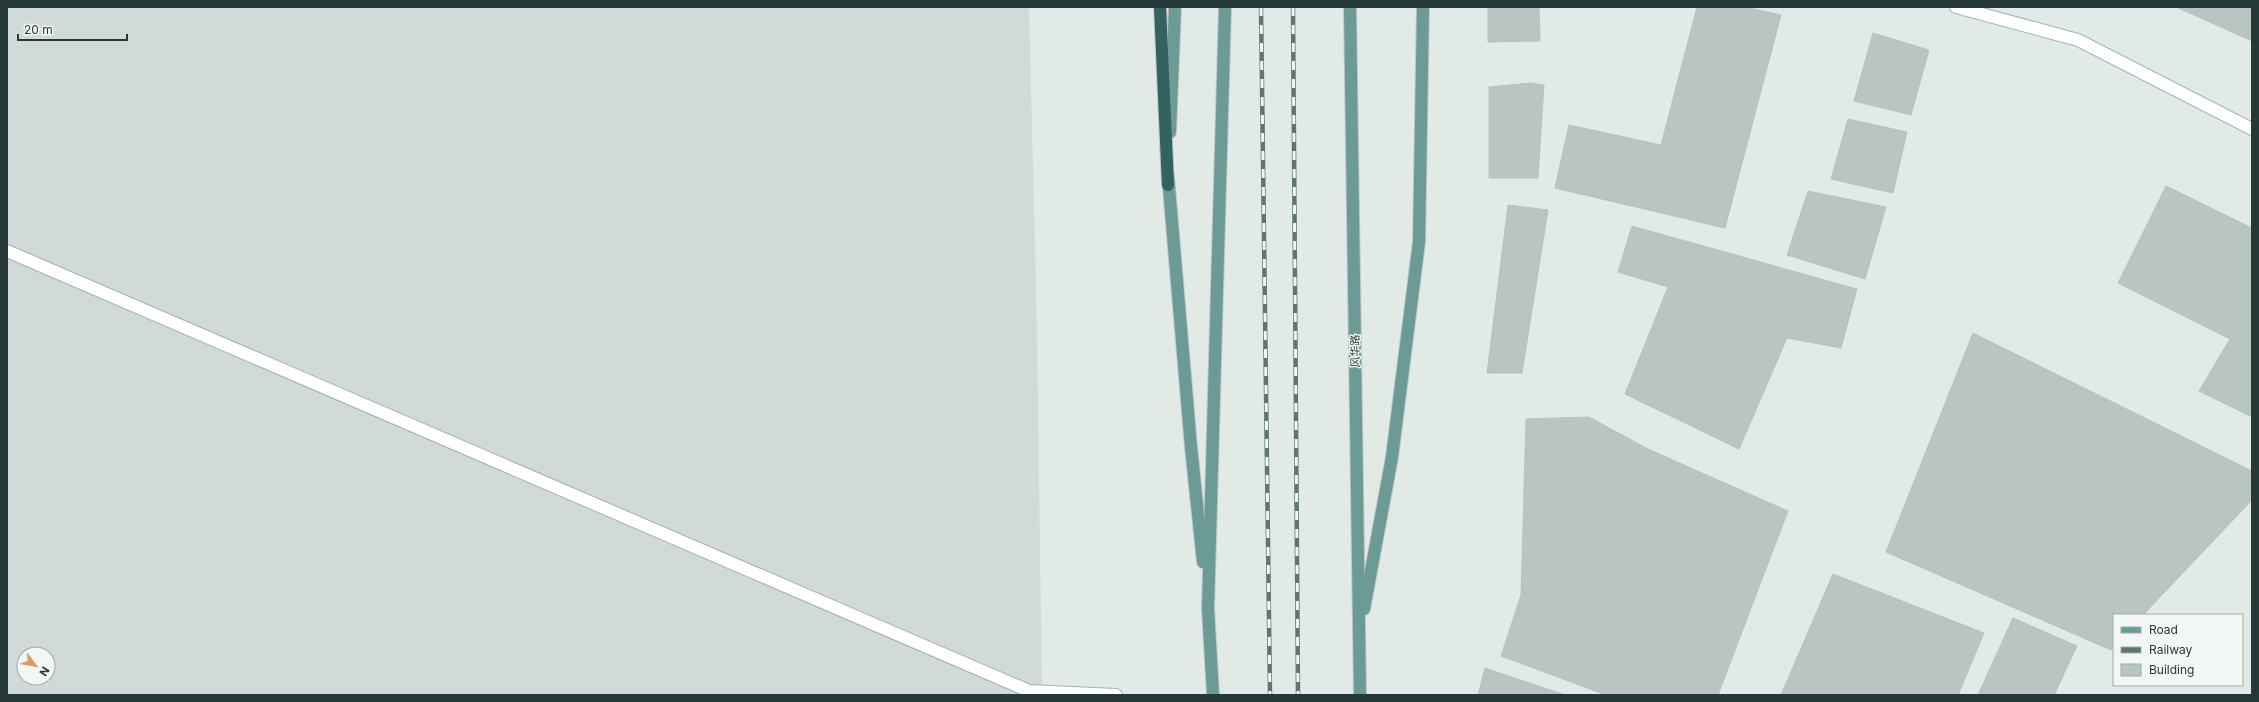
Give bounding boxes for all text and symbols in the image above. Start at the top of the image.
scale bar [18,16,127,42]
text: 20 m [24,22,53,37]
street label: 风华路 [1348,334,1362,368]
legend [2113,614,2243,686]
text: Road [2149,622,2178,637]
text: Railway [2149,642,2193,657]
north arrow [16,646,56,686]
text: Building [2149,662,2194,677]
text: N [36,664,53,679]

